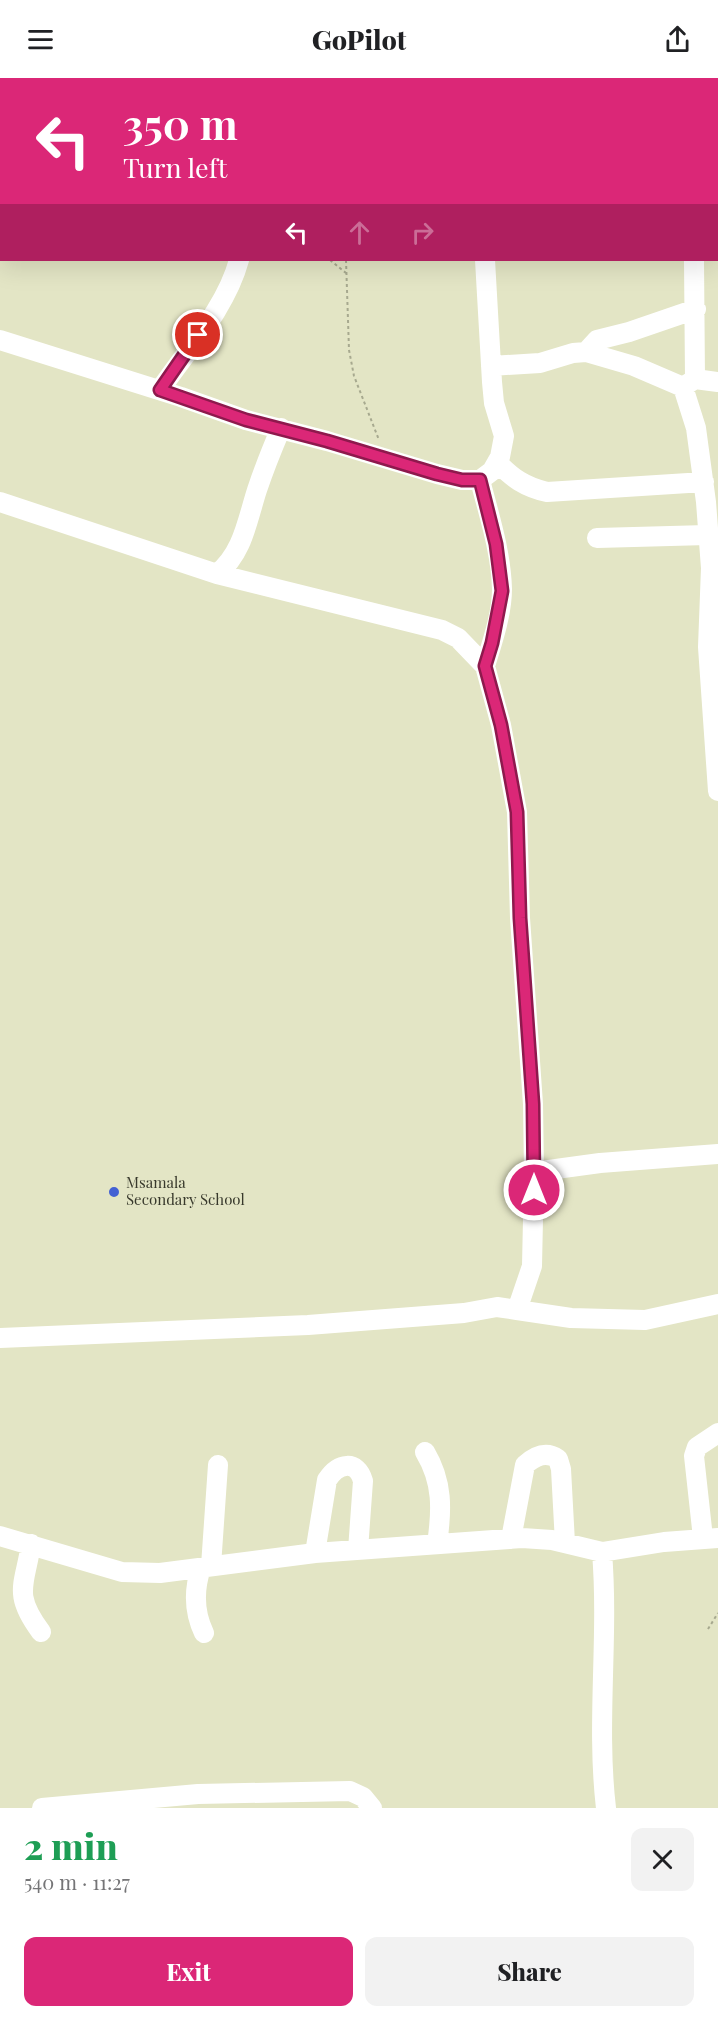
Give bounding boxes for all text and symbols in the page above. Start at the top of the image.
text: GoPilot [312,21,406,57]
icon: menu [24,23,57,56]
icon: share [661,23,694,56]
text: 350 m [123,95,238,151]
icon: left [24,102,102,180]
text: Turn left [123,149,227,185]
icon: left [280,216,313,249]
icon: ahead [343,216,376,249]
icon: right [406,216,439,249]
pin [172,309,223,360]
icon: arrive [181,318,214,351]
position arrow [502,1158,566,1222]
place label: Msamala Secondary School [126,1172,245,1209]
marker: Msamala Secondary School [107,1185,121,1199]
text: 2 min [24,1821,118,1869]
button: close [631,1828,694,1891]
text: 540 m · 11:27 [24,1868,130,1895]
button: Exit [24,1937,353,2006]
button: Share [365,1937,694,2006]

